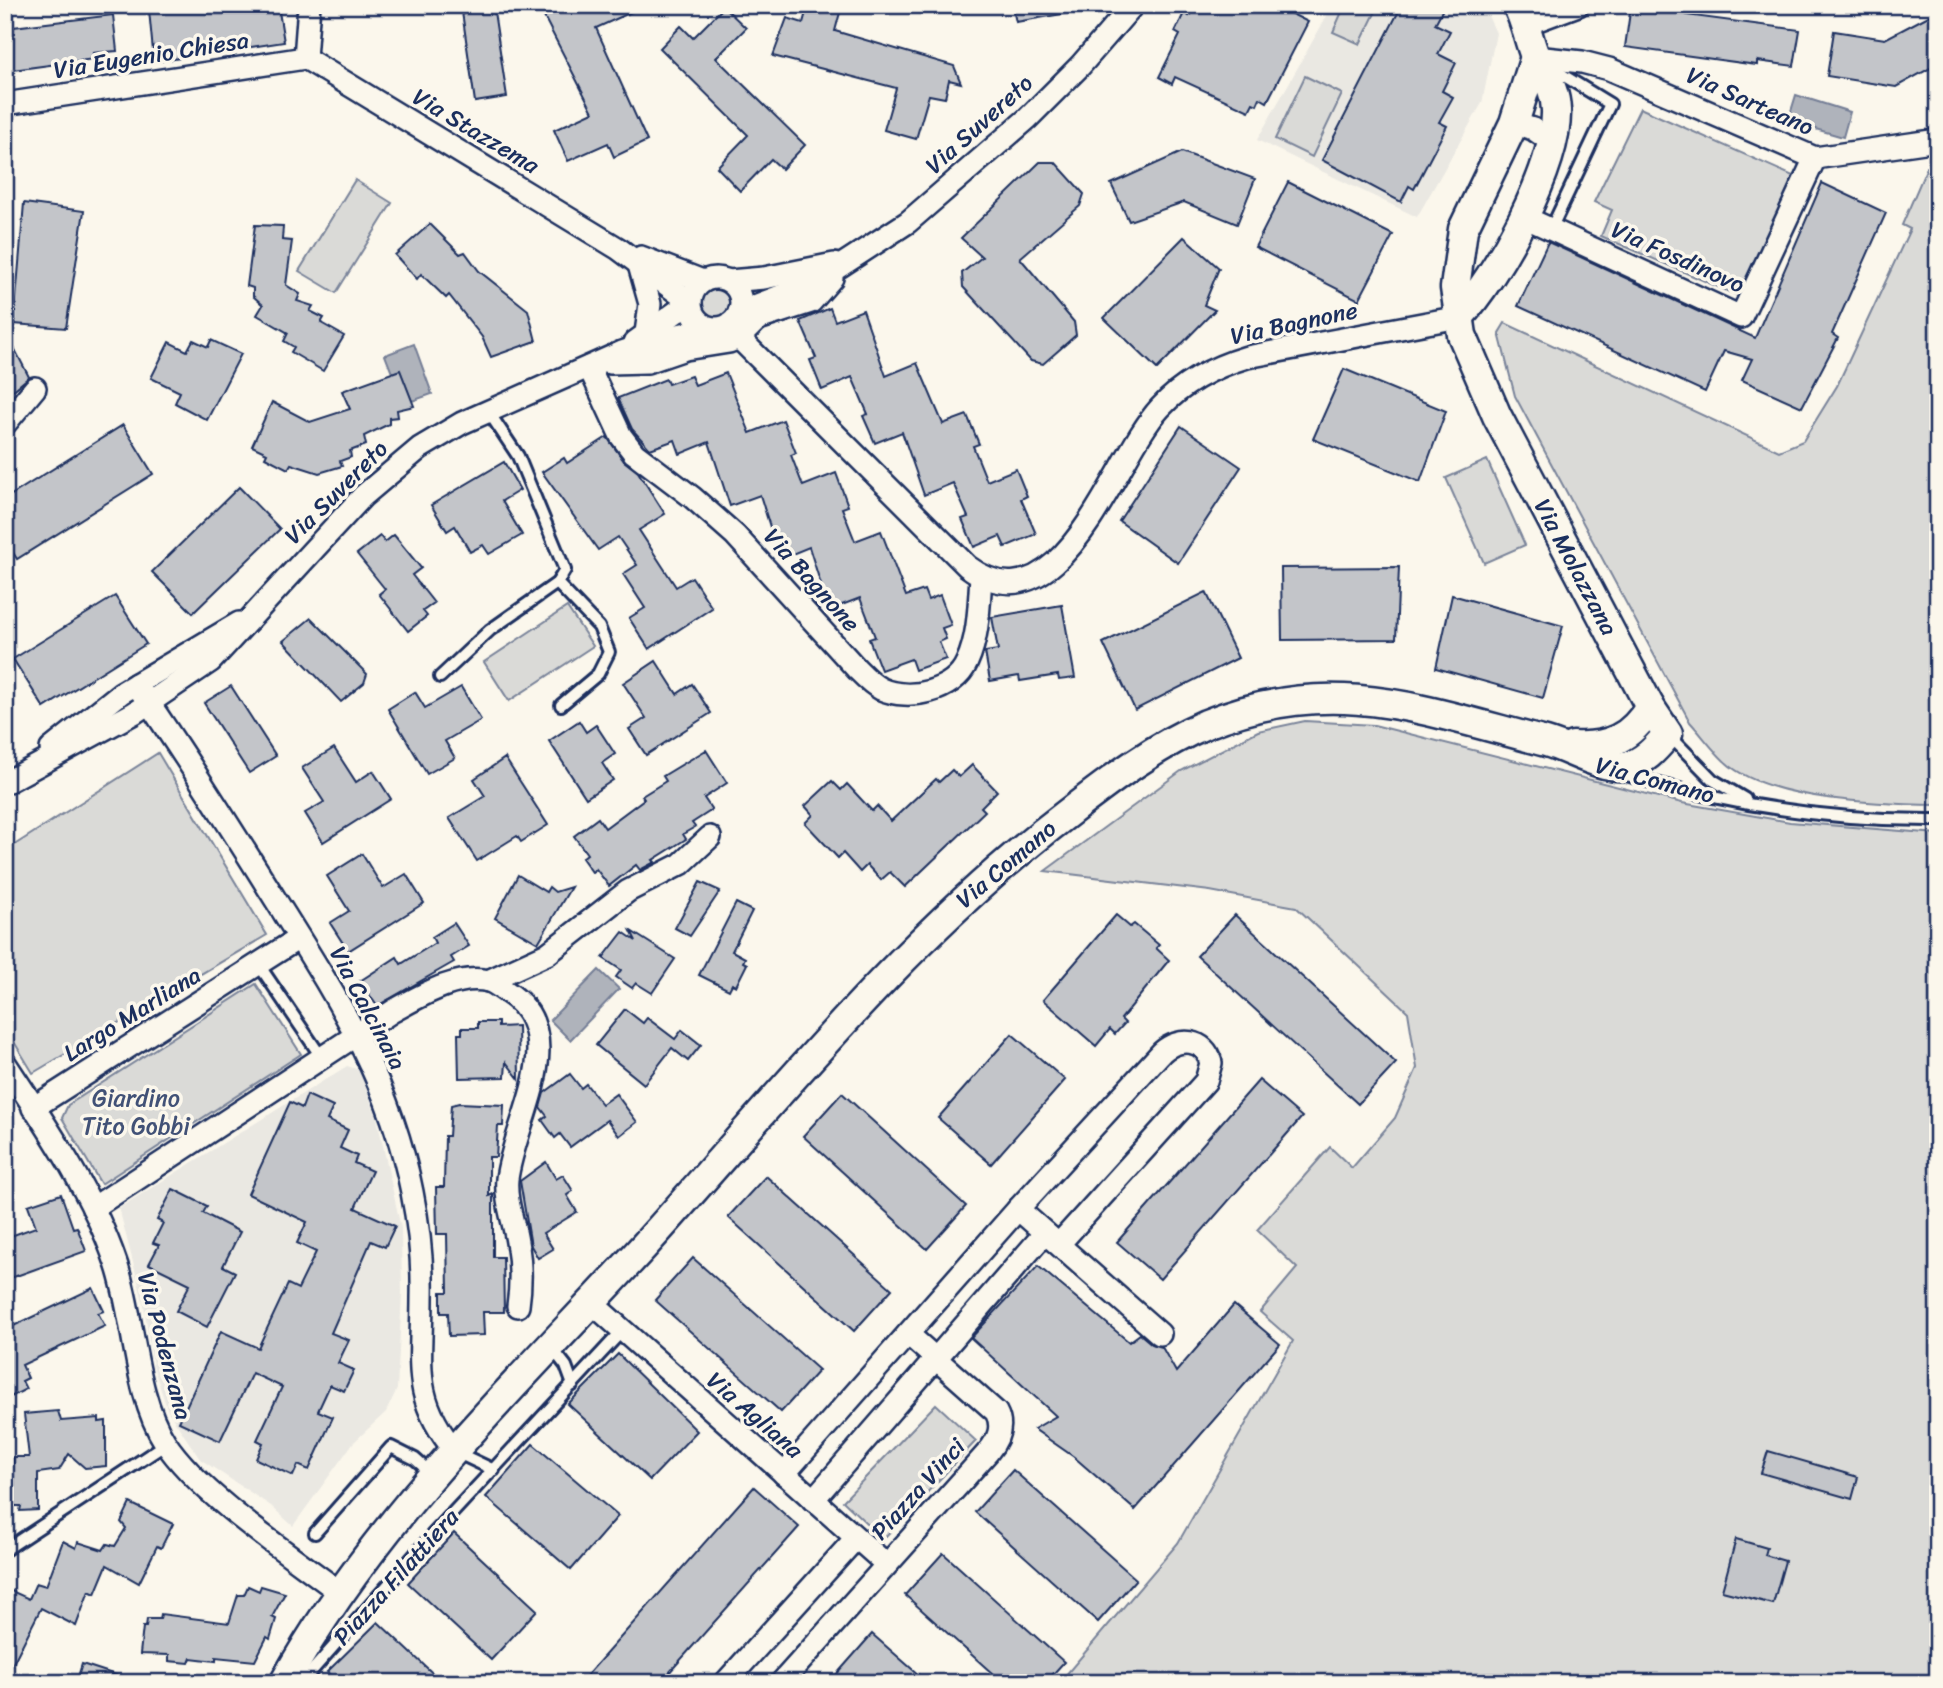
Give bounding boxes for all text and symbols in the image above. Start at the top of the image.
street label: Via Eugenio Chiesa [50,19,252,91]
street label: Via Sarteano [1679,54,1821,148]
street label: Via Suvereto [915,63,1043,185]
street label: Via Stazzema [404,76,549,186]
street label: Via Fosdinovo [1604,209,1752,305]
street label: Via Bagnone [1226,289,1362,357]
street label: Via Suvereto [274,430,398,554]
street label: Via Molazzana [1522,491,1630,643]
street label: Via Bagnone [753,518,871,642]
street label: Via Comano [1591,744,1719,816]
street label: Via Comano [946,809,1066,919]
street label: Via Calcinaia [318,938,418,1078]
street label: Largo Marliana [55,955,209,1073]
park label: Giardino Tito Gobbi [82,1077,191,1147]
street label: Via Podenzana [125,1267,205,1425]
street label: Via Agliana [697,1361,814,1470]
street label: Piazza Vinci [860,1427,977,1550]
street label: Piazza Filattiera [322,1498,470,1656]

